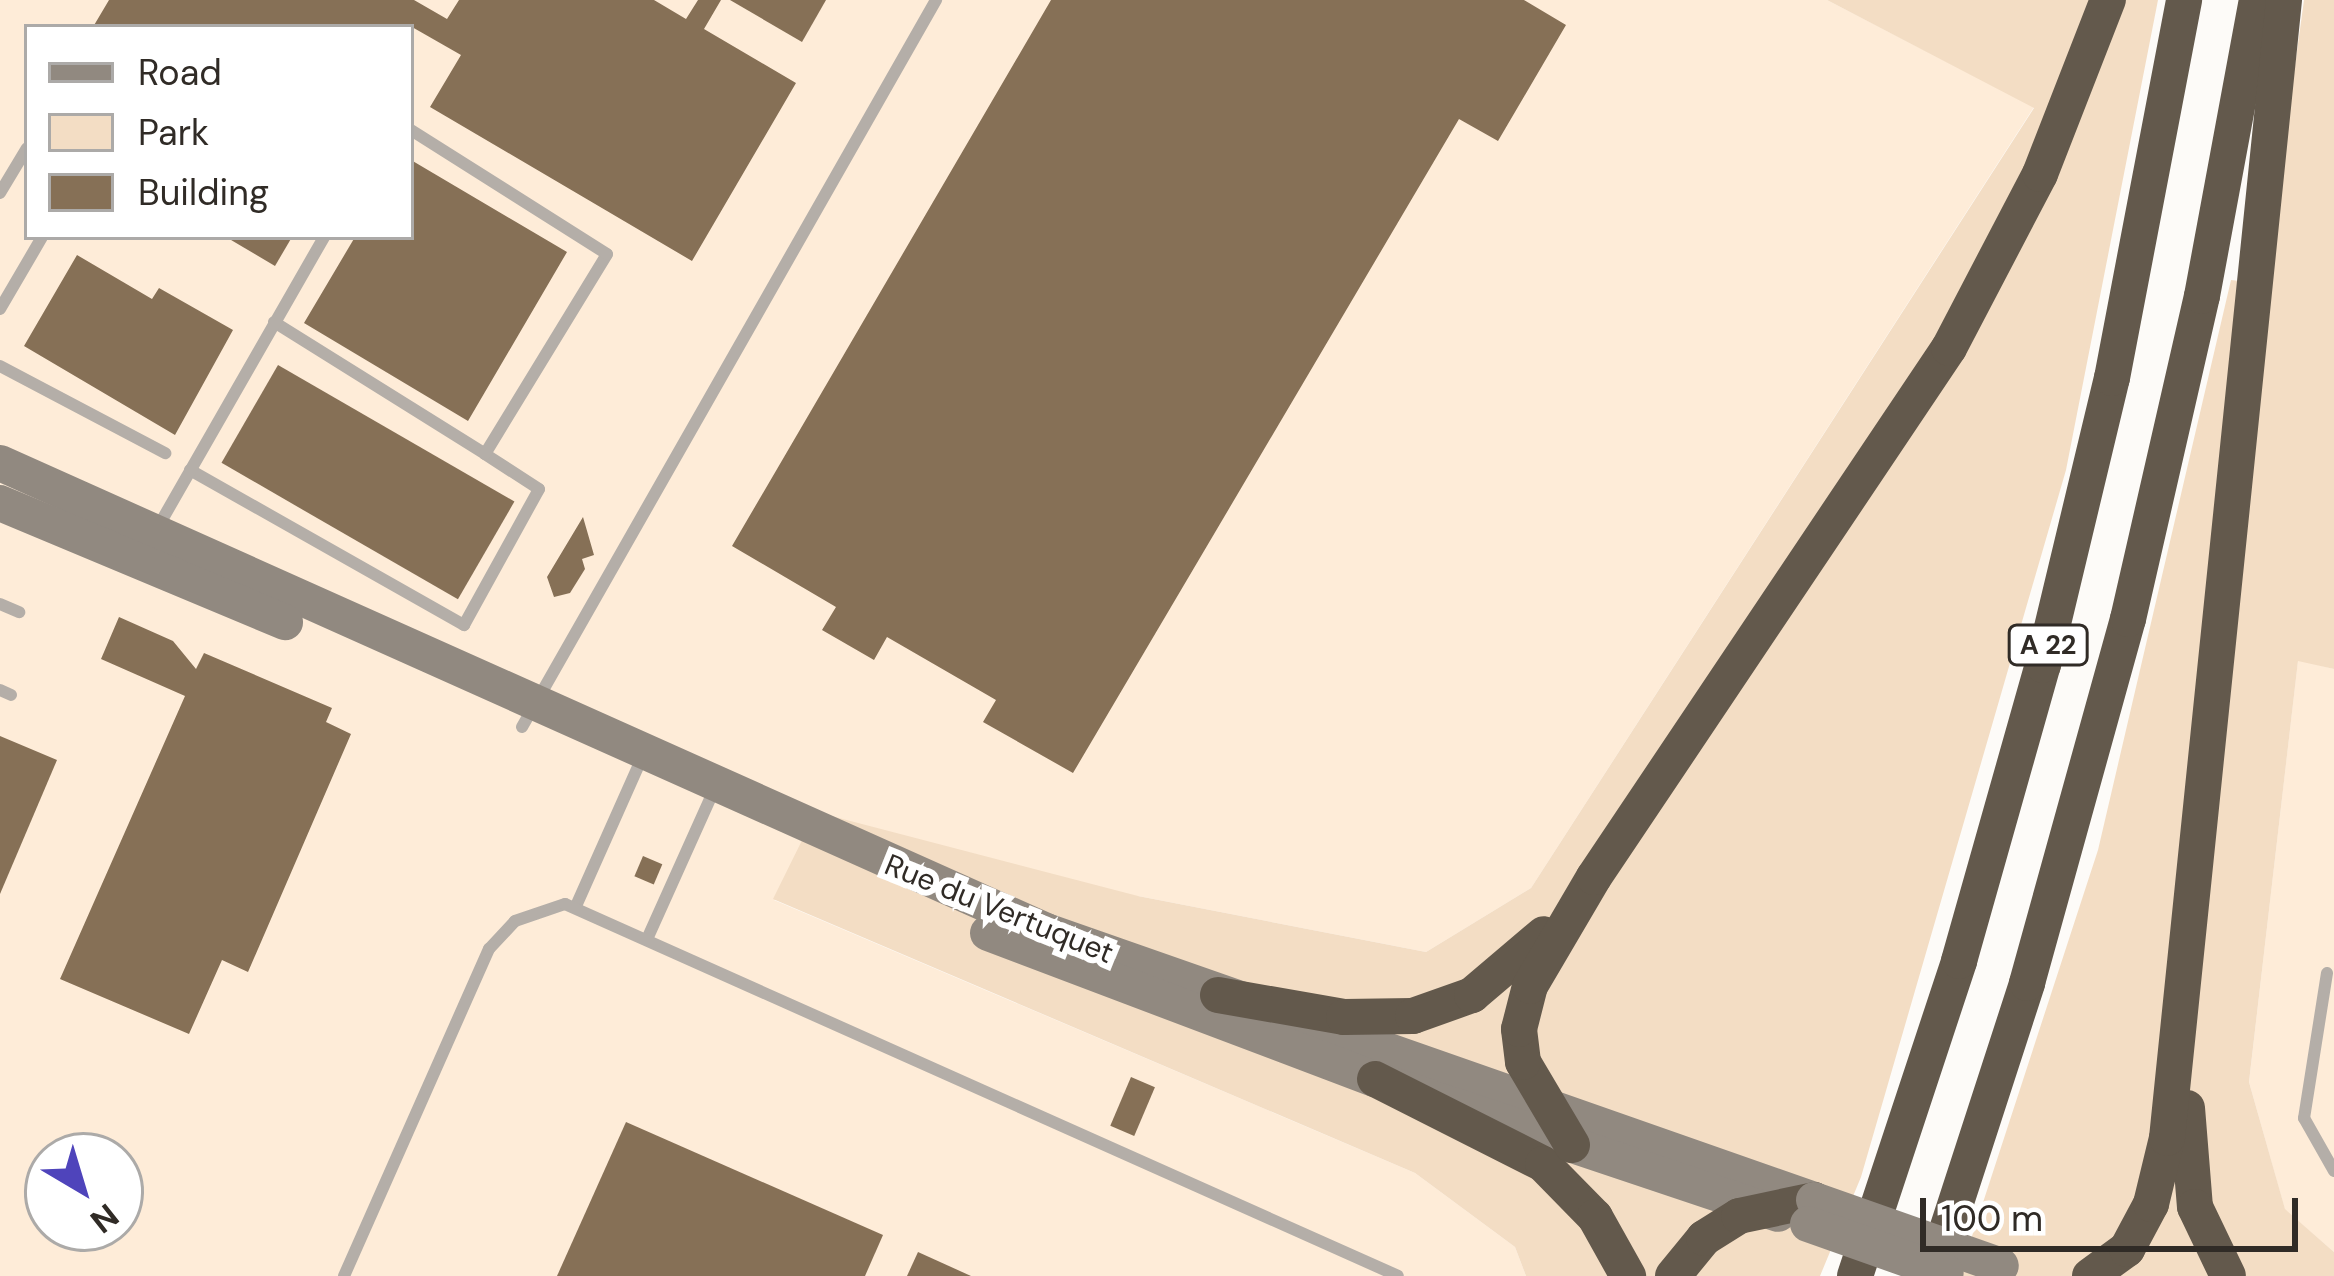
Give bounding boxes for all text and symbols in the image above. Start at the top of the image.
legend [24,24,414,240]
text: Road [138,49,222,96]
text: Park [138,109,209,156]
text: Building [138,169,269,216]
road number: A 22 [2006,624,2090,666]
street label: Rue du Vertuquet [879,847,1119,971]
north arrow [24,1132,144,1252]
scale bar [1926,1174,2304,1248]
text: N [82,1194,127,1243]
text: 100 m [1941,1195,2043,1242]

